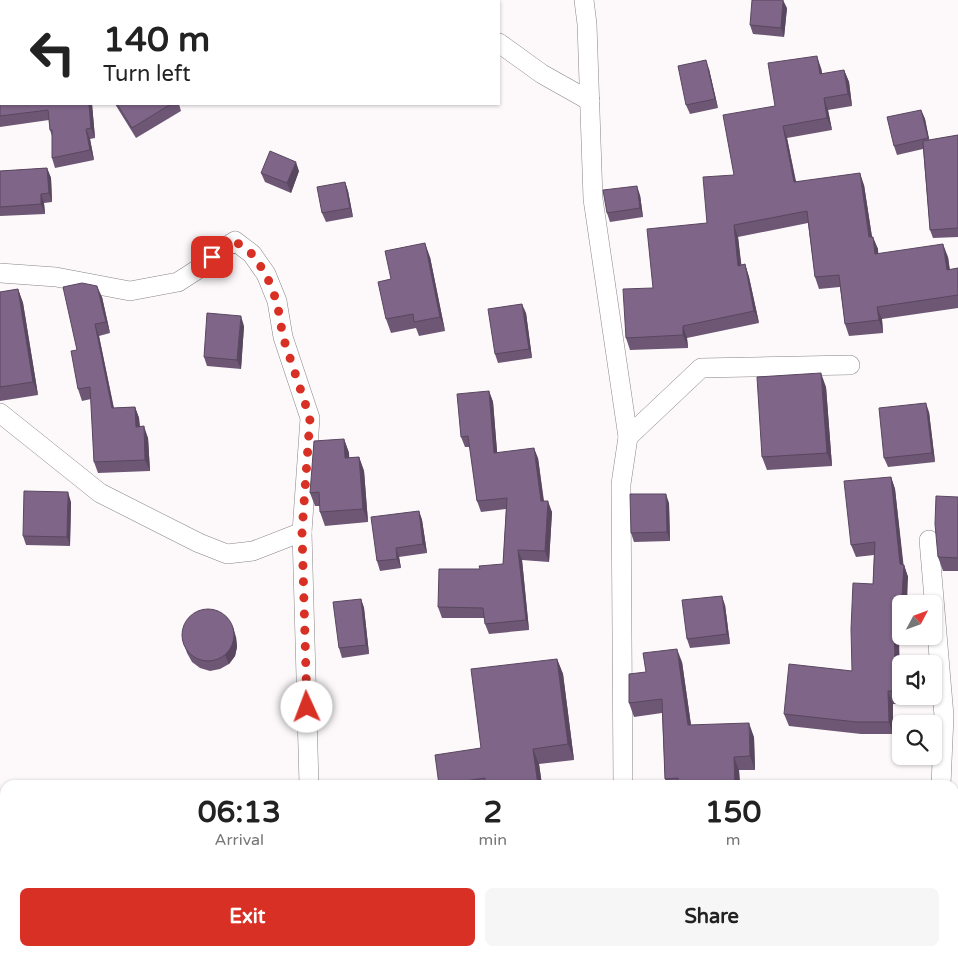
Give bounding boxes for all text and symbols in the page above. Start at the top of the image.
text: 140 m [103,19,210,61]
icon: left [20,20,85,85]
text: Turn left [103,61,191,87]
pin [191,236,233,278]
icon: arrive [198,243,226,271]
north arrow [892,595,942,645]
map controls [892,595,942,765]
button: sound [892,655,942,705]
position arrow [280,680,332,732]
button: search [892,715,942,765]
text: 06:13 [198,794,281,831]
text: 2 [483,794,502,831]
text: 150 [705,794,761,831]
text: Arrival [215,830,264,850]
text: min [479,830,507,850]
text: m [726,830,740,850]
button: Exit [20,888,475,946]
button: Share [485,888,939,946]

